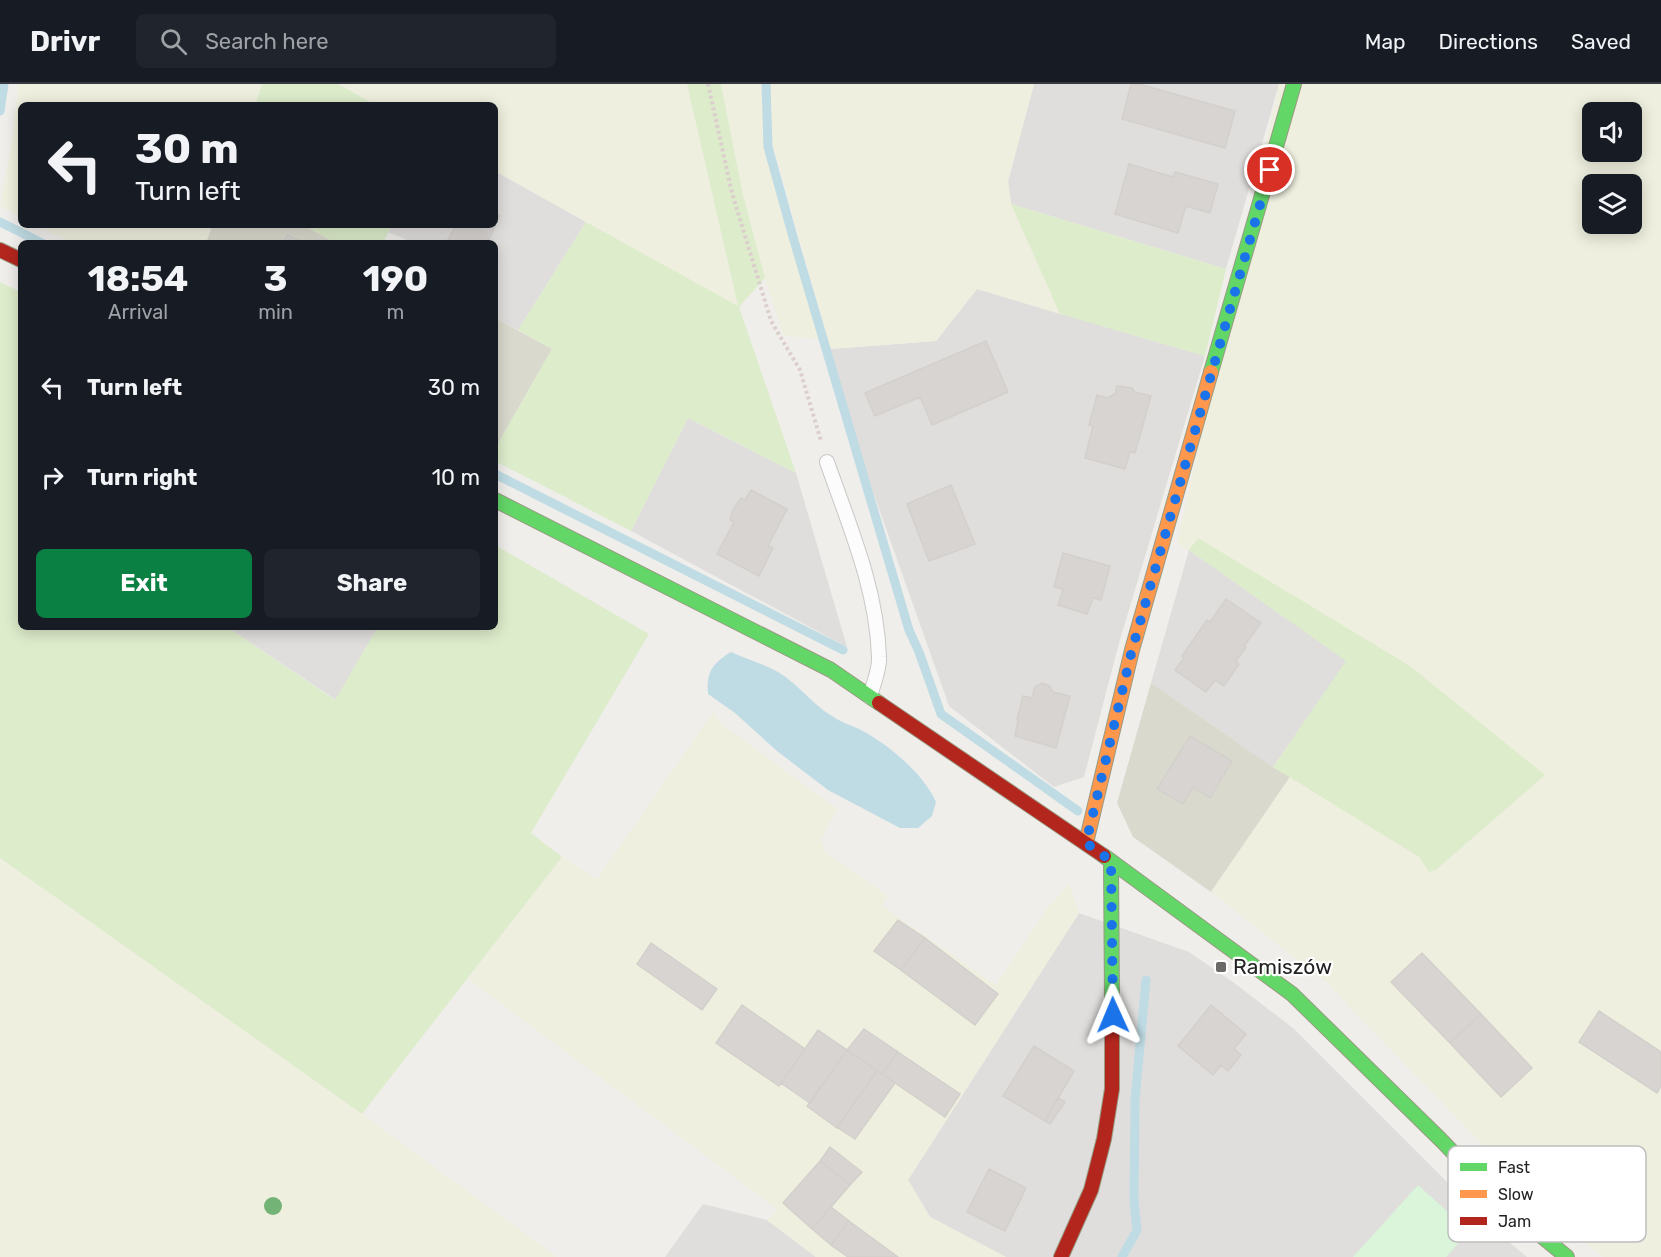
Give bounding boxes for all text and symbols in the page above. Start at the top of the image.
search box [136,14,556,68]
text: Drivr [30,25,100,58]
icon: search [157,25,190,58]
text: Search here [205,28,329,55]
text: Map [1365,29,1406,54]
text: Directions [1439,29,1538,54]
text: Saved [1571,29,1631,54]
map controls [1582,102,1642,234]
button: sound [1582,102,1642,162]
text: 30 m [135,124,239,174]
icon: left [36,126,114,204]
pin [1244,144,1295,195]
icon: arrive [1253,153,1286,186]
button: layers [1582,174,1642,234]
text: Turn left [135,175,240,207]
text: 18:54 [88,257,188,300]
text: 3 [264,257,287,300]
text: 190 [363,257,428,300]
text: Arrival [108,300,168,324]
text: min [258,300,293,324]
text: m [387,300,404,324]
icon: left [36,371,69,404]
text: Turn left [87,374,182,401]
text: 30 m [428,374,480,401]
icon: right [36,461,69,494]
text: Turn right [87,464,197,491]
text: 10 m [432,464,480,491]
button: Exit [36,549,252,618]
button: Share [264,549,480,618]
place label: Ramiszów [1233,954,1332,979]
marker: Ramiszów [1214,960,1228,974]
position arrow [1081,983,1145,1047]
legend [1448,1146,1646,1242]
text: Fast [1498,1158,1530,1177]
text: Slow [1498,1185,1534,1204]
text: Jam [1498,1212,1531,1231]

